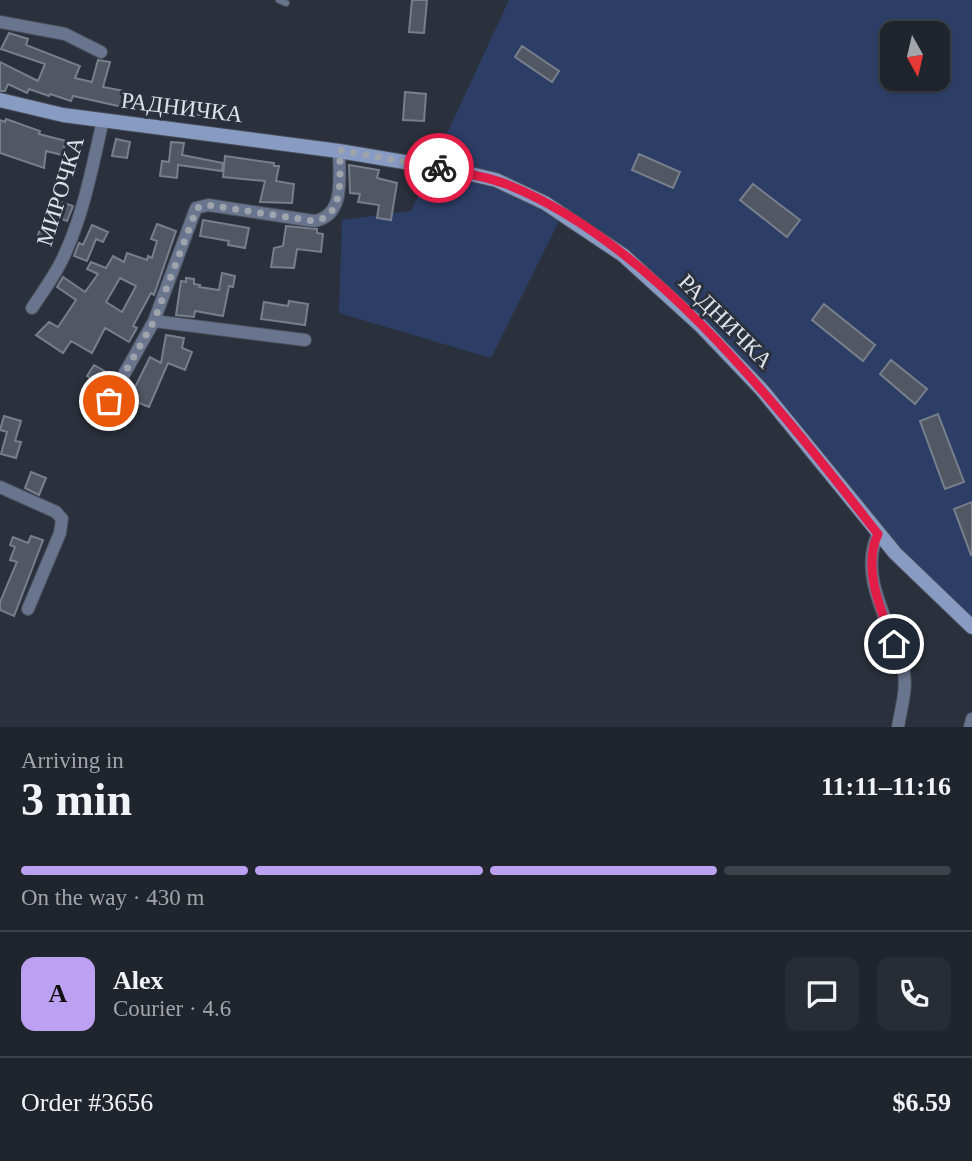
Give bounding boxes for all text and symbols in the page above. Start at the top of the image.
north arrow [880,21,950,91]
map controls [880,21,950,91]
street label: РАДНИЧКА [120,88,245,127]
street label: МИРОЧКА [32,133,89,249]
courier [404,133,474,203]
icon: bike [420,149,458,187]
street label: РАДНИЧКА [674,269,778,374]
pin [79,371,139,431]
icon: bag [90,382,128,420]
pin [864,614,924,674]
icon: home [875,625,913,663]
text: Arriving in [21,748,124,773]
text: 11:11–11:16 [821,772,951,801]
text: 3 min [21,774,132,825]
text: On the way · 430 m [21,885,204,910]
button: chat [785,957,859,1031]
button: phone [877,957,951,1031]
text: Alex [113,966,164,995]
text: A [49,979,67,1008]
text: Courier · 4.6 [113,996,231,1021]
text: Order #3656 [21,1088,153,1117]
text: $6.59 [893,1088,951,1117]

